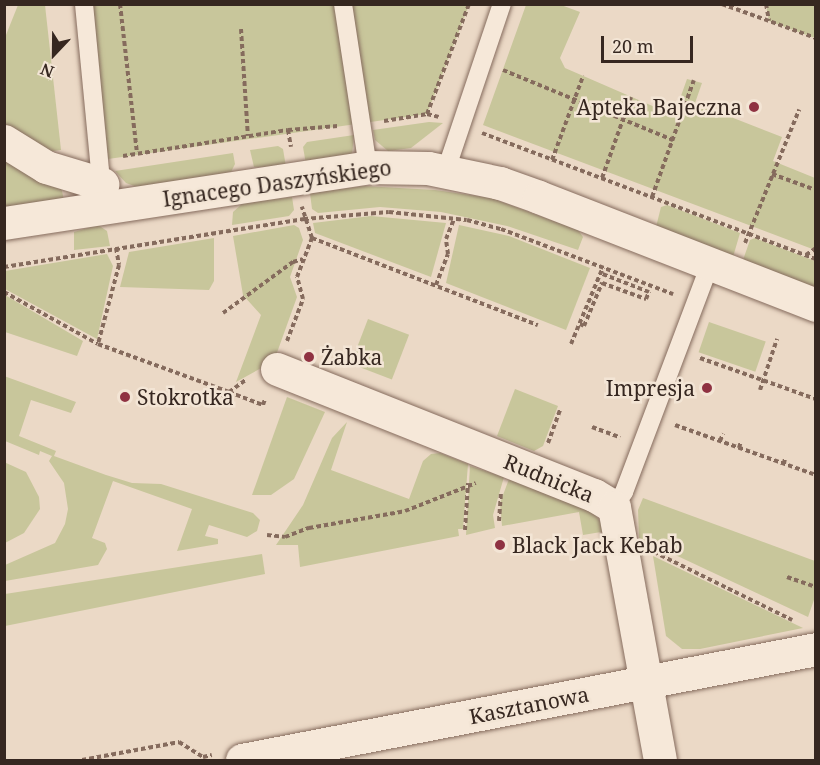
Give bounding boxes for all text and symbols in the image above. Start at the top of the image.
north arrow [24,24,84,84]
scale bar [604,24,696,62]
text: 20 m [612,34,654,58]
text: N [37,58,57,83]
place label: Apteka Bajeczna [577,94,742,120]
marker: Apteka Bajeczna [747,100,761,114]
street label: Ignacego Daszyńskiego [161,154,393,212]
place label: Żabka [321,344,382,370]
marker: Żabka [302,350,316,364]
place label: Impresja [606,375,695,401]
marker: Impresja [700,381,714,395]
place label: Stokrotka [137,384,234,410]
marker: Stokrotka [118,390,132,404]
street label: Rudnicka [500,449,598,507]
place label: Black Jack Kebab [512,532,683,558]
marker: Black Jack Kebab [493,538,507,552]
street label: Kasztanowa [467,681,591,729]

